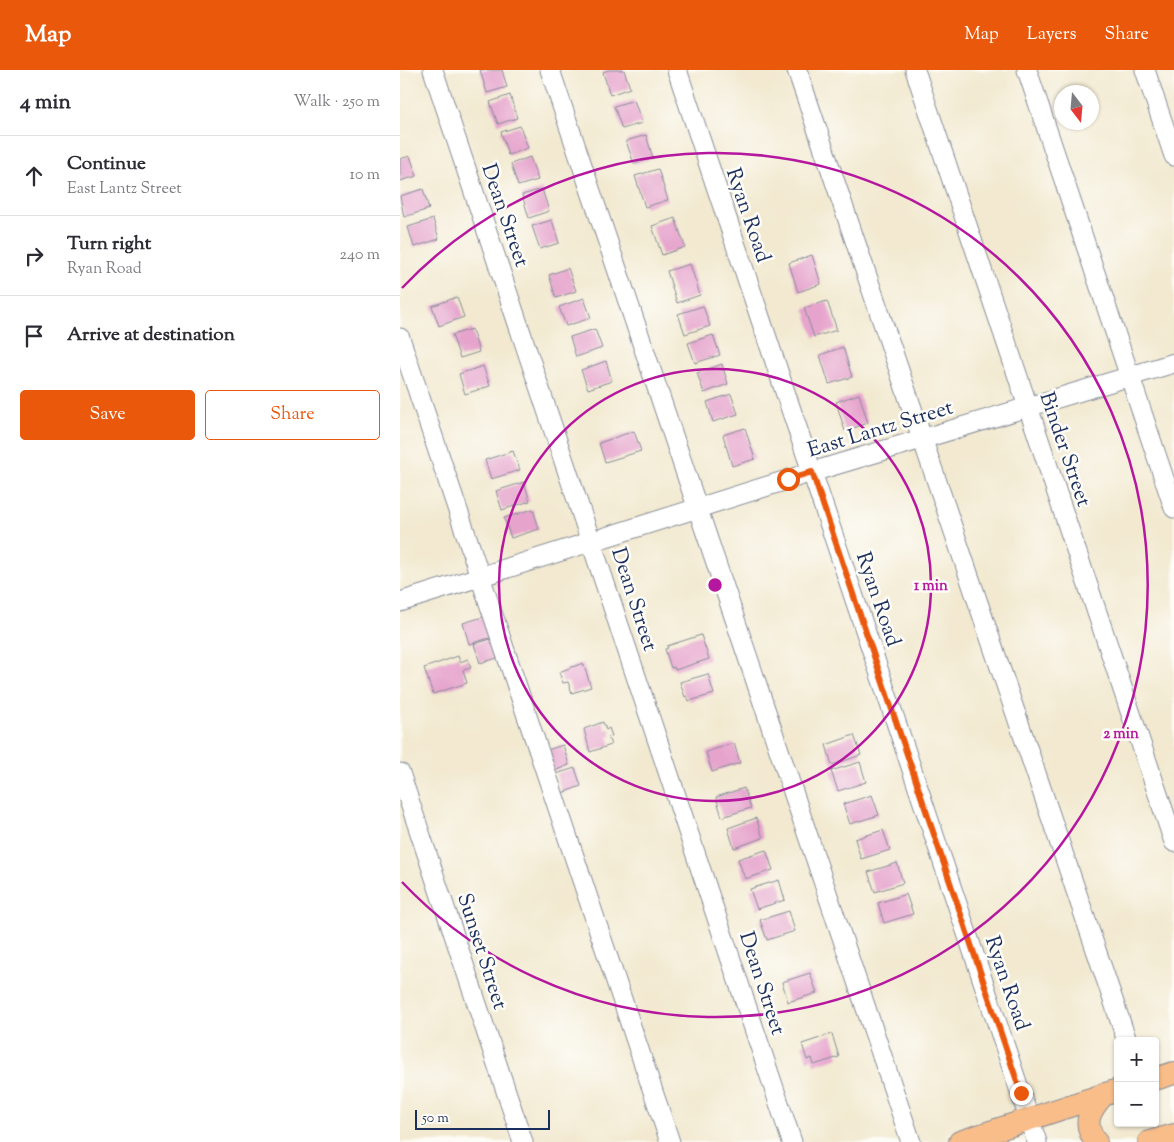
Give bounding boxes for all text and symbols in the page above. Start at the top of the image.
text: Map [25,18,71,52]
text: Map [964,22,999,48]
text: Layers [1027,22,1077,48]
text: Share [1105,22,1149,48]
north arrow [1054,85,1099,130]
text: 4 min [20,88,71,118]
text: Walk · 250 m [294,91,380,114]
text: Continue [67,151,146,178]
street label: Dean Street [472,160,536,271]
icon: ahead [20,162,48,190]
text: 10 m [350,164,380,187]
street label: Ryan Road [717,164,777,267]
text: East Lantz Street [67,178,182,201]
text: Turn right [67,231,151,258]
icon: right [20,242,48,270]
text: 240 m [339,244,380,267]
text: Ryan Road [67,258,142,281]
icon: arrive [20,322,48,350]
text: Arrive at destination [67,322,235,349]
street label: Binder Street [1030,388,1098,511]
button: Save [20,390,195,440]
button: Share [205,390,380,440]
street label: East Lantz Street [804,394,957,466]
route start [777,468,800,491]
street label: Dean Street [602,544,664,655]
street label: Ryan Road [847,548,907,651]
centre of rings [706,576,724,594]
text: 1 min [914,576,948,597]
text: 2 min [1103,724,1139,745]
street label: Sunset Street [448,890,514,1014]
street label: Dean Street [730,928,792,1039]
street label: Ryan Road [976,932,1036,1035]
map controls [1114,1037,1159,1127]
button: + [1114,1037,1159,1082]
route end [1010,1082,1033,1105]
button: − [1114,1082,1159,1127]
scale bar [415,1107,550,1130]
text: 50 m [422,1109,449,1129]

